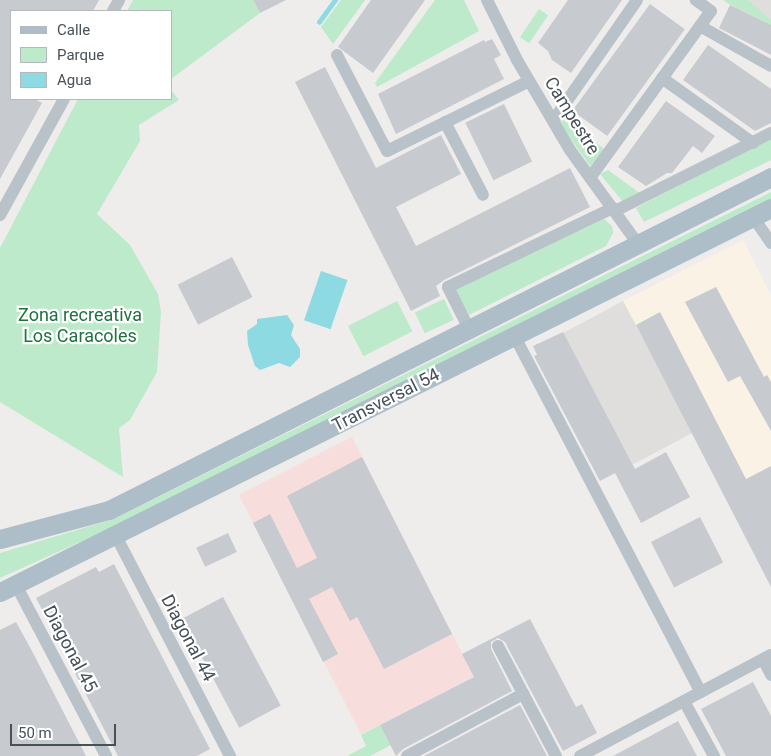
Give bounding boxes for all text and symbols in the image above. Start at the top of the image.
legend [10,10,172,100]
text: Calle [57,21,90,39]
text: Parque [57,46,104,64]
text: Agua [57,71,92,89]
street label: Campestre [540,73,604,159]
park label: Zona recreativa Los Caracoles [18,305,142,348]
street label: Transversal 54 [329,364,443,436]
street label: Diagonal 44 [156,591,220,685]
street label: Diagonal 45 [38,602,102,696]
scale bar [12,714,119,746]
text: 50 m [18,724,52,742]

